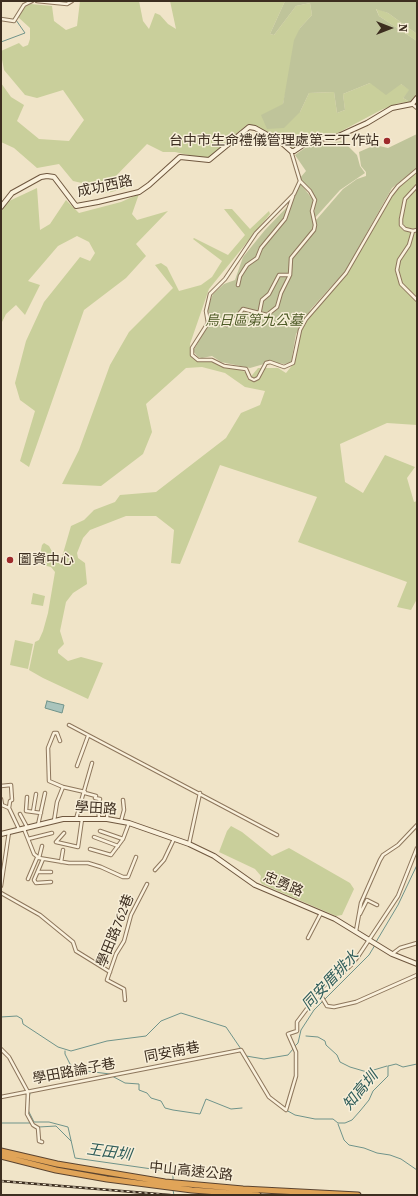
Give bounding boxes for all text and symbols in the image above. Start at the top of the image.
north arrow [370,8,410,48]
text: N [395,24,410,32]
place label: 台中市生命禮儀管理處第三工作站 [169,133,379,149]
marker: 台中市生命禮儀管理處第三工作站 [382,136,392,146]
street label: 成功西路 [76,173,134,201]
park label: 烏日區第九公墓 [205,313,303,329]
place label: 圖資中心 [18,552,74,568]
marker: 圖資中心 [5,555,15,565]
street label: 學田路 [75,800,117,818]
street label: 忠勇路 [260,869,306,901]
street label: 學田路762巷 [94,892,138,970]
water label: 同安厝排水 [299,947,363,1015]
street label: 同安南巷 [143,1039,201,1067]
street label: 學田路論子巷 [31,1056,117,1088]
water label: 知高圳 [340,1068,382,1114]
water label: 王田圳 [85,1141,133,1165]
street label: 中山高速公路 [148,1159,234,1185]

